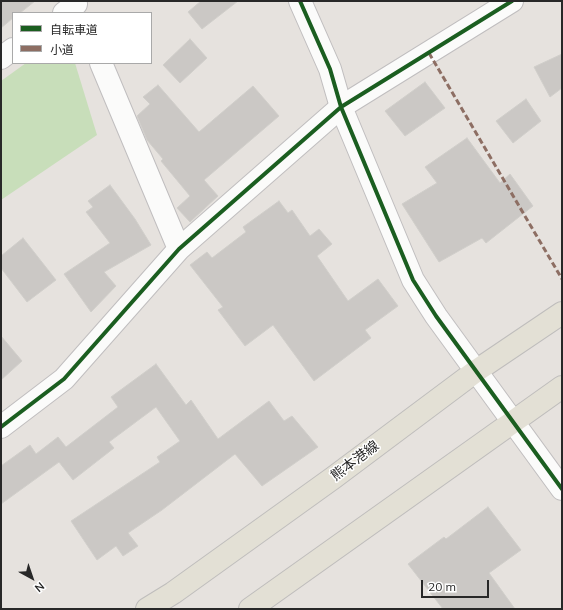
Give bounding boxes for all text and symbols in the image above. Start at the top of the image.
legend [12,12,152,64]
text: 自転車道 [50,22,98,37]
text: 小道 [50,42,74,57]
street label: 熊本港線 [328,437,382,485]
north arrow [12,558,52,598]
scale bar [423,572,491,598]
text: N [32,579,47,595]
text: 20 m [428,579,456,594]

